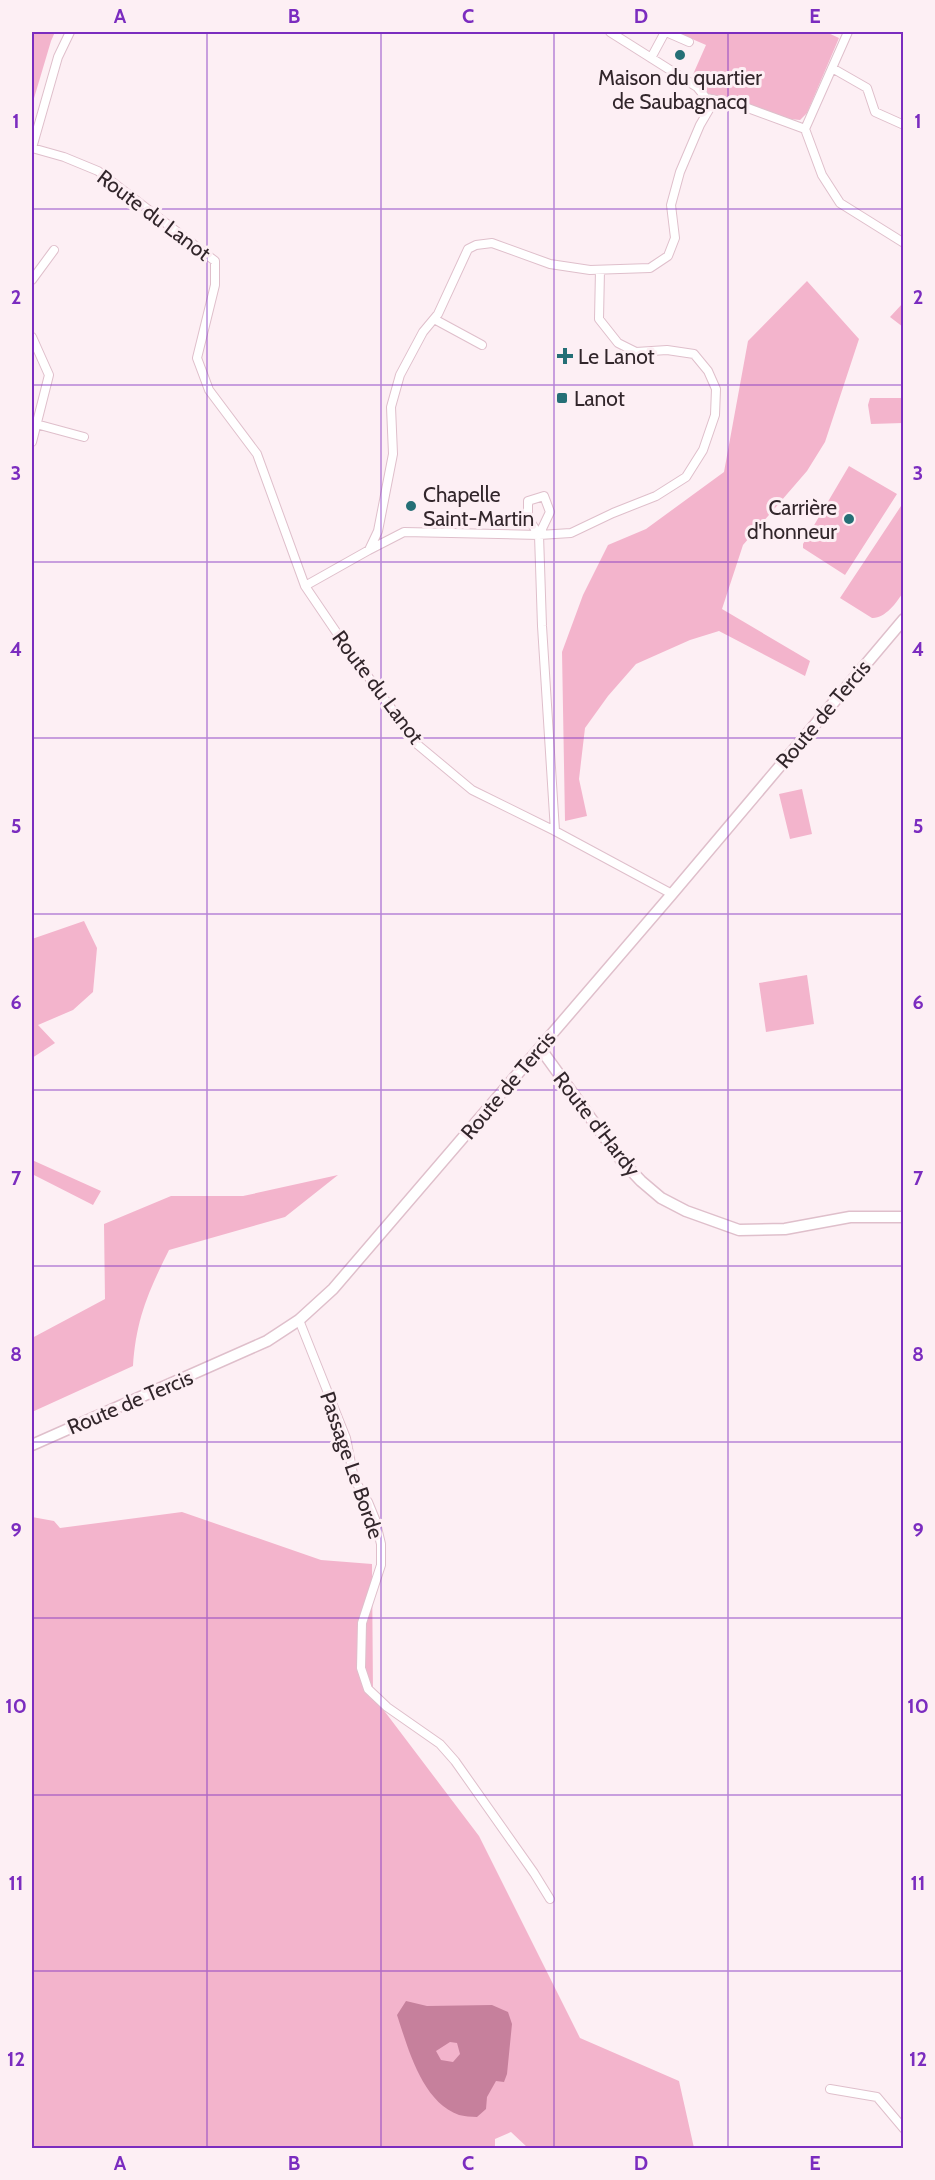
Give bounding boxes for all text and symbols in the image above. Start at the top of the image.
text: A [114,4,127,28]
text: B [288,4,300,28]
text: C [462,4,474,28]
text: D [634,4,648,28]
text: E [809,4,821,28]
marker: Maison du quartier de Saubagnacq [673,48,687,62]
place label: Maison du quartier de Saubagnacq [598,65,762,114]
text: 1 [12,109,20,133]
text: 1 [914,109,922,133]
street label: Route du Lanot [92,164,216,266]
text: 2 [11,285,21,309]
text: 2 [913,285,923,309]
place label: Le Lanot [578,344,655,369]
marker: Le Lanot [556,347,574,365]
place label: Lanot [574,386,625,411]
marker: Lanot [555,391,569,405]
text: 3 [11,461,21,485]
text: 3 [913,461,923,485]
place label: Chapelle Saint-Martin [423,482,534,531]
place label: Carrière d'honneur [747,495,837,544]
marker: Chapelle Saint-Martin [404,499,418,513]
marker: Carrière d'honneur [842,512,856,526]
street label: Route du Lanot [327,625,429,749]
text: 4 [10,637,22,661]
text: 4 [912,637,924,661]
street label: Route de Tercis [770,655,876,773]
text: 5 [11,814,21,838]
text: 5 [913,814,923,838]
text: 6 [10,990,22,1014]
text: 6 [912,990,924,1014]
street label: Route de Tercis [455,1026,561,1144]
street label: Route d'Hardy [548,1067,646,1182]
text: 7 [11,1166,22,1190]
text: 7 [913,1166,924,1190]
text: 8 [10,1342,22,1366]
text: 8 [912,1342,924,1366]
street label: Route de Tercis [64,1364,197,1440]
street label: Passage Le Borde [315,1388,389,1542]
text: 9 [10,1518,22,1542]
text: 9 [912,1518,924,1542]
text: 10 [5,1694,27,1718]
text: 10 [907,1694,929,1718]
text: 11 [9,1871,23,1895]
text: 11 [911,1871,925,1895]
text: 12 [7,2047,25,2071]
text: 12 [909,2047,927,2071]
text: A [114,2151,127,2175]
text: B [288,2151,300,2175]
text: C [462,2151,474,2175]
text: D [634,2151,648,2175]
text: E [809,2151,821,2175]

